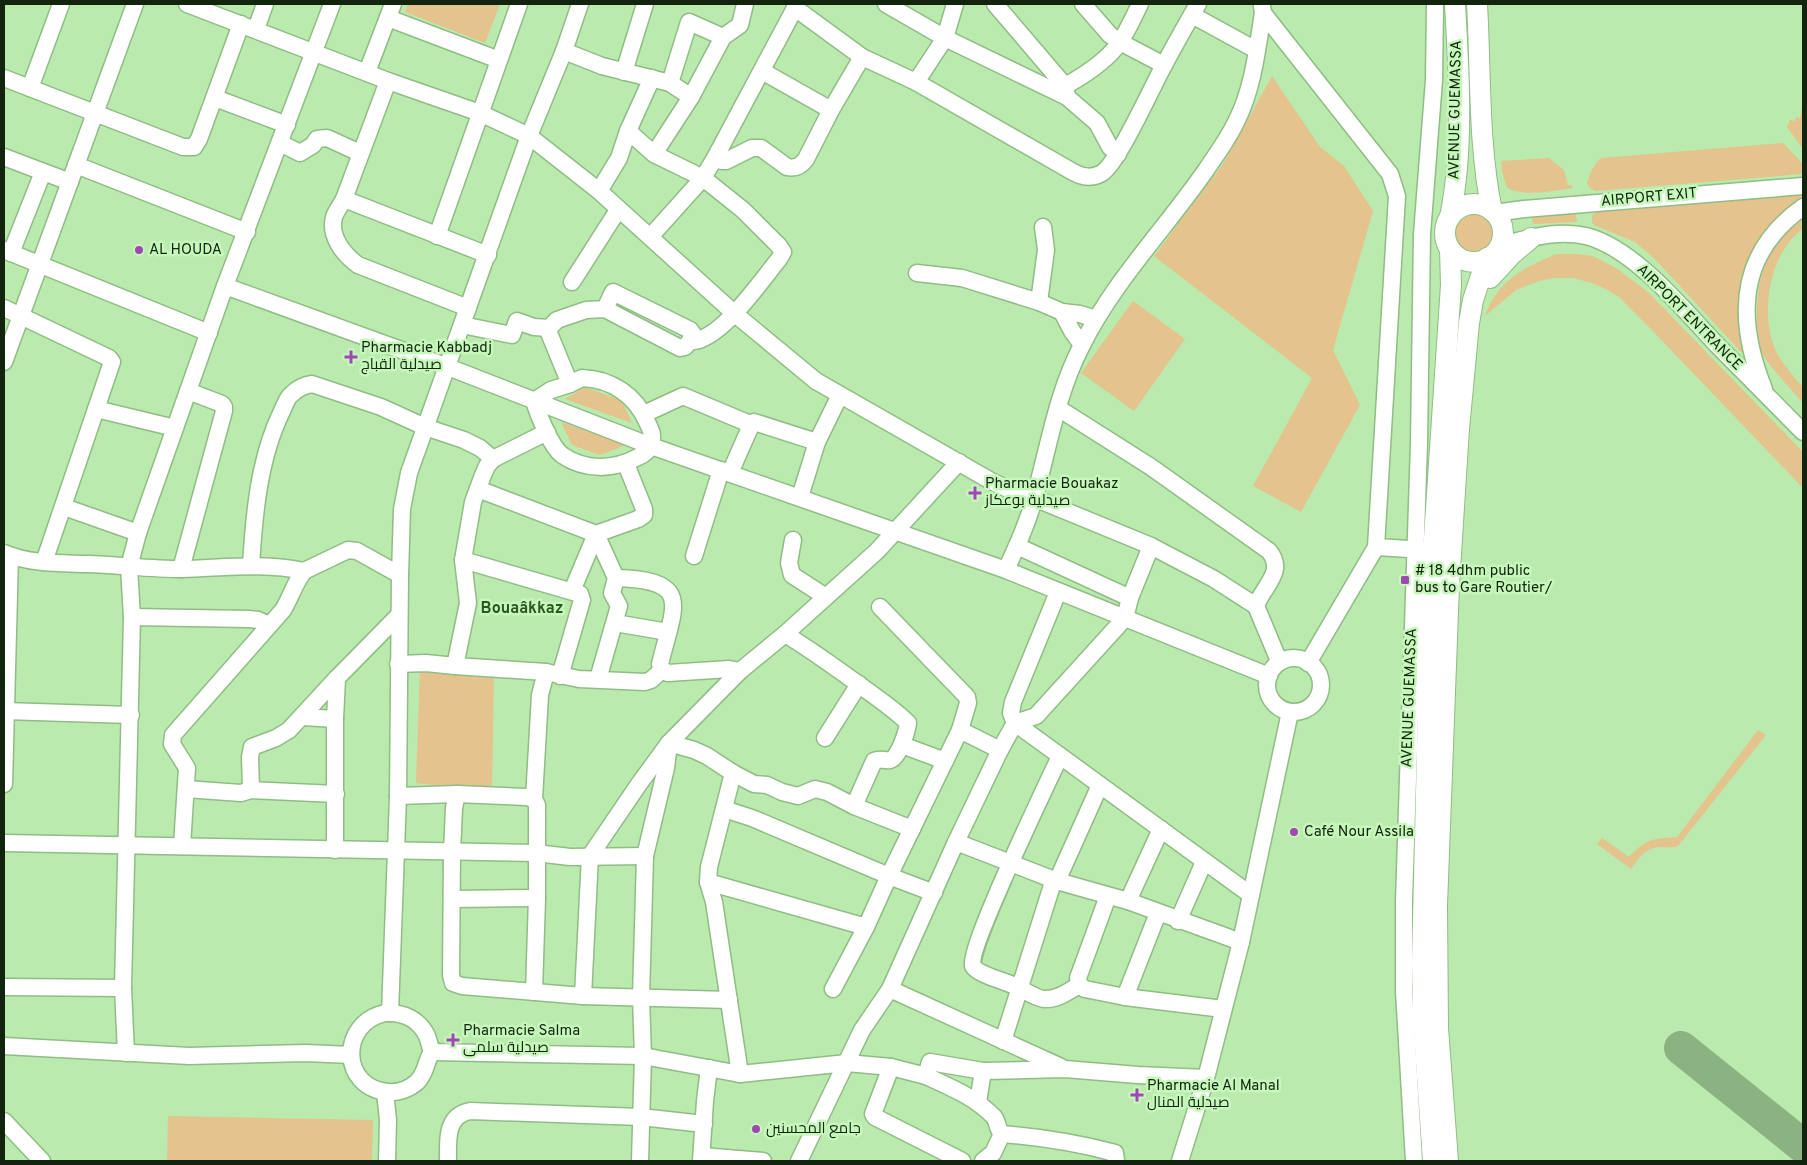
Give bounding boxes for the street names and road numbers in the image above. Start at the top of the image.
street label: AVENUE GUEMASSA [1445,40,1467,180]
street label: AIRPORT EXIT [1600,184,1698,212]
street label: AIRPORT ENTRANCE [1632,261,1746,375]
street label: AVENUE GUEMASSA [1398,628,1422,768]

